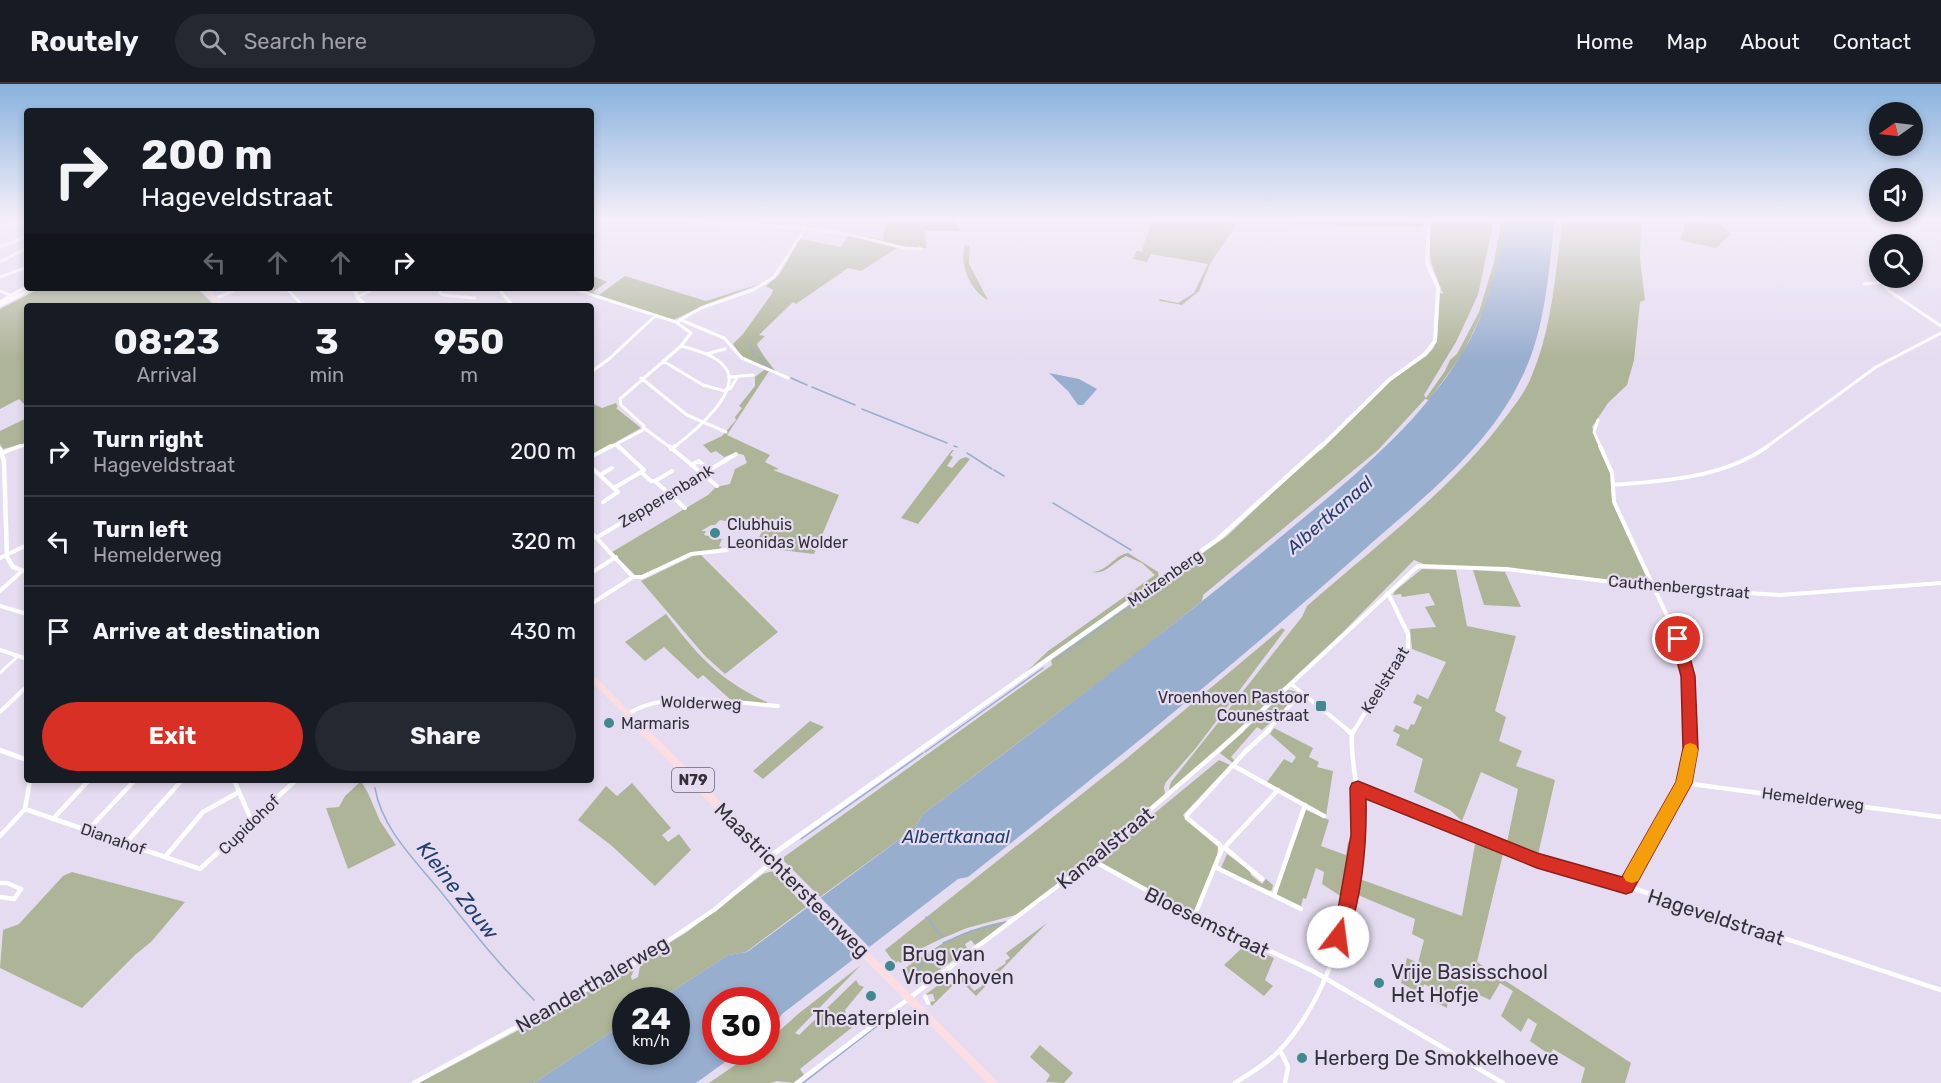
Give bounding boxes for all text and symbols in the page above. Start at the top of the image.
search box [175,14,595,68]
text: Routely [30,25,139,58]
icon: search [196,25,229,58]
text: Search here [244,28,367,55]
text: Home [1576,29,1633,54]
text: Map [1666,29,1707,54]
text: About [1740,29,1800,54]
text: Contact [1833,29,1911,54]
north arrow [1869,102,1923,156]
map controls [1869,102,1923,288]
text: 200 m [141,130,273,180]
icon: right [42,132,120,210]
button: sound [1869,168,1923,222]
text: Hageveldstraat [141,181,333,213]
button: search [1869,234,1923,288]
icon: left [198,246,231,279]
icon: ahead [261,246,294,279]
icon: ahead [324,246,357,279]
icon: right [387,246,420,279]
text: 08:23 [113,320,220,363]
text: 3 [315,320,339,363]
text: 950 [434,320,505,363]
text: Arrival [137,363,197,387]
text: min [309,363,344,387]
text: m [460,363,478,387]
text: Turn right [93,426,203,453]
icon: right [42,435,75,468]
text: 200 m [510,438,576,465]
text: Hageveldstraat [93,453,235,477]
street label: Zepperenbank [615,460,717,532]
water label: Albertkanaal [1282,471,1378,559]
place label: Clubhuis Leonidas Wolder [727,515,848,552]
text: Turn left [93,516,188,543]
icon: left [42,525,75,558]
marker: Clubhuis Leonidas Wolder [708,526,722,540]
text: 320 m [511,528,576,555]
text: Hemelderweg [93,543,222,567]
street label: Muizenberg [1124,545,1206,611]
street label: Cauthenbergstraat [1607,571,1751,603]
pin [1652,613,1703,664]
icon: arrive [42,615,75,648]
text: Arrive at destination [93,618,320,645]
text: 430 m [510,618,576,645]
icon: arrive [1661,622,1694,655]
street label: Keelstraat [1357,643,1413,717]
place label: Vroenhoven Pastoor Counestraat [1158,688,1309,725]
street label: Wolderweg [660,692,742,714]
marker: Vroenhoven Pastoor Counestraat [1314,699,1328,713]
button: Exit [42,702,303,771]
button: Share [315,702,576,771]
place label: Marmaris [621,714,690,733]
marker: Marmaris [602,716,616,730]
road number: N79 [672,768,714,792]
street label: Hemelderweg [1761,783,1865,815]
street label: Cupidohof [215,791,284,859]
street label: Maastrichtersteenweg [709,797,875,963]
street label: Kanaalstraat [1052,802,1158,894]
street label: Dianahof [78,819,149,859]
water label: Albertkanaal [901,826,1010,848]
water label: Kleine Zouw [412,836,505,945]
street label: Bloesemstraat [1141,882,1273,963]
street label: Hageveldstraat [1645,884,1787,950]
position arrow [1306,905,1370,969]
street label: Neanderthalerweg [511,930,673,1038]
place label: Brug van Vroenhoven [902,942,1014,989]
marker: Brug van Vroenhoven [883,959,897,973]
place label: Vrije Basisschool Het Hofje [1391,960,1548,1007]
marker: Vrije Basisschool Het Hofje [1372,976,1386,990]
speed limit sign: 30 [702,987,780,1065]
marker: Theaterplein [864,989,878,1003]
text: 24 [631,1001,671,1037]
place label: Theaterplein [812,1006,930,1030]
text: km/h [632,1032,670,1050]
place label: Herberg De Smokkelhoeve [1314,1046,1559,1070]
marker: Herberg De Smokkelhoeve [1295,1051,1309,1065]

